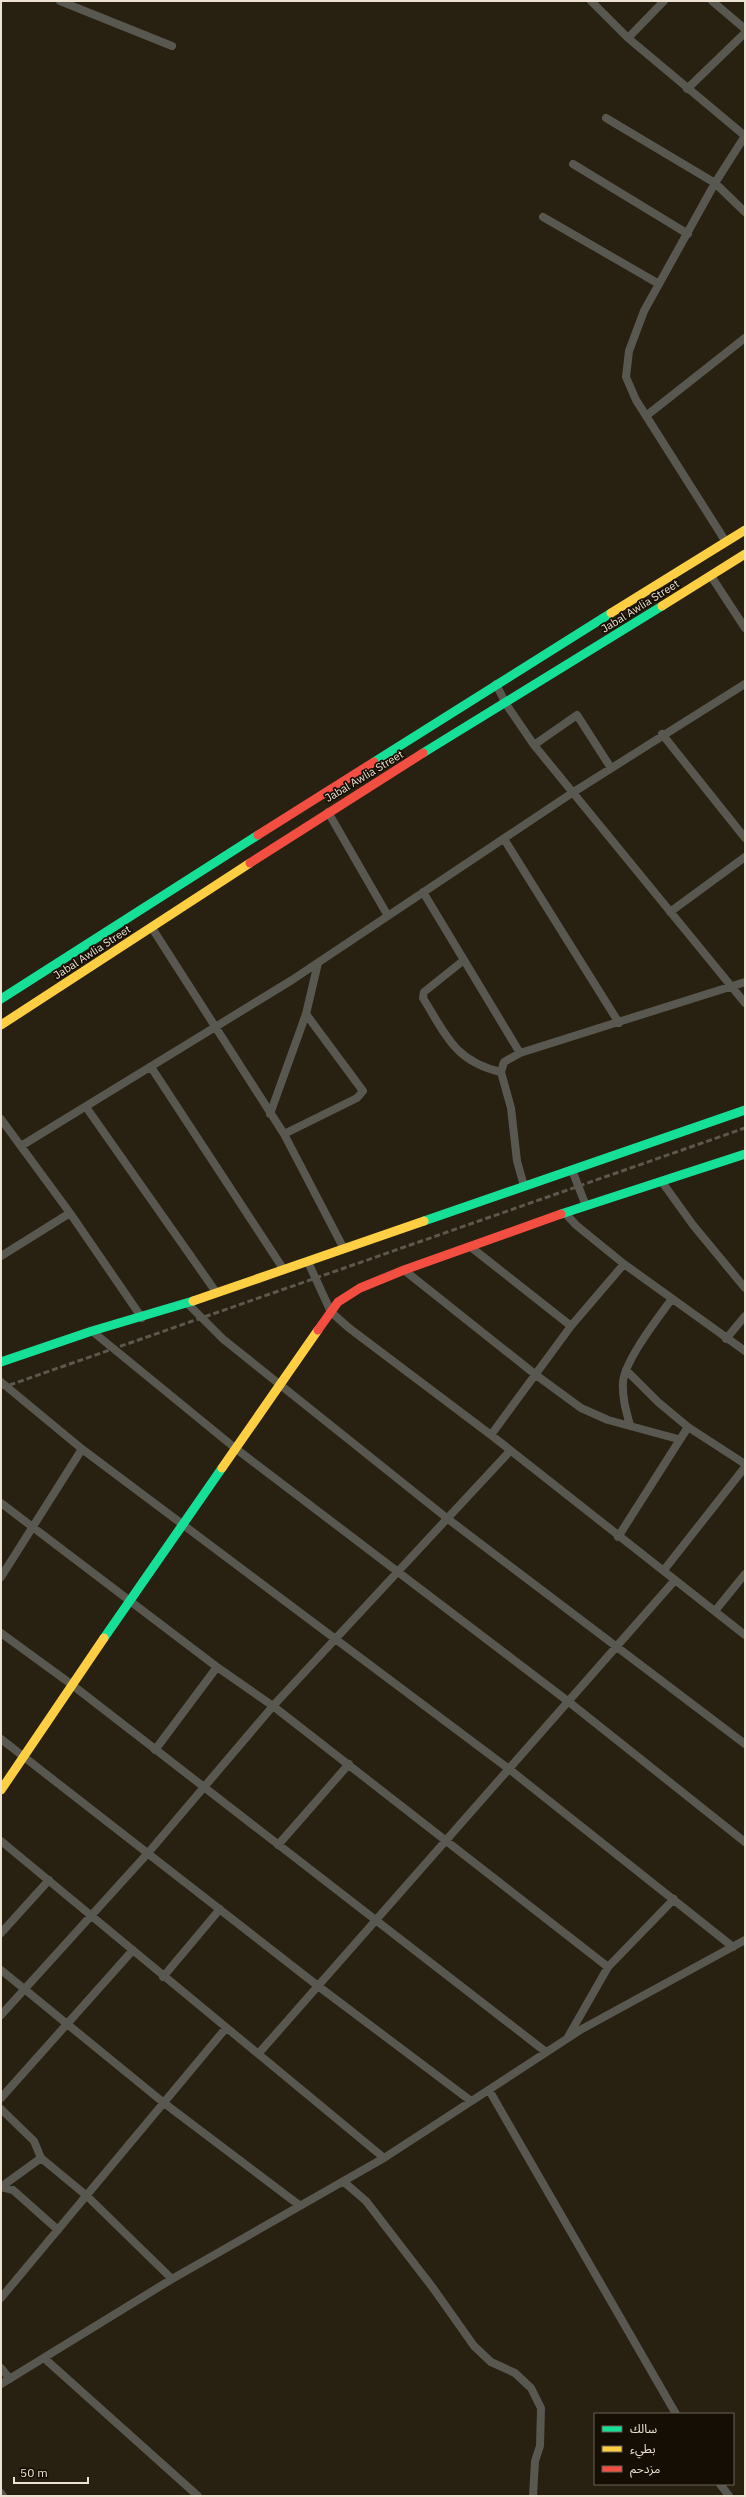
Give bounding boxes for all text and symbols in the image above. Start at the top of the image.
street label: Jabal Awlia Street [599,576,682,636]
street label: Jabal Awlia Street [322,747,406,805]
street label: Jabal Awlia Street [51,922,133,982]
legend [594,2413,734,2485]
text: سالك [630,2421,657,2436]
text: بطيء [630,2441,656,2459]
scale bar [14,2459,88,2485]
text: مزدحم [630,2461,660,2478]
text: 50 m [20,2465,48,2480]

